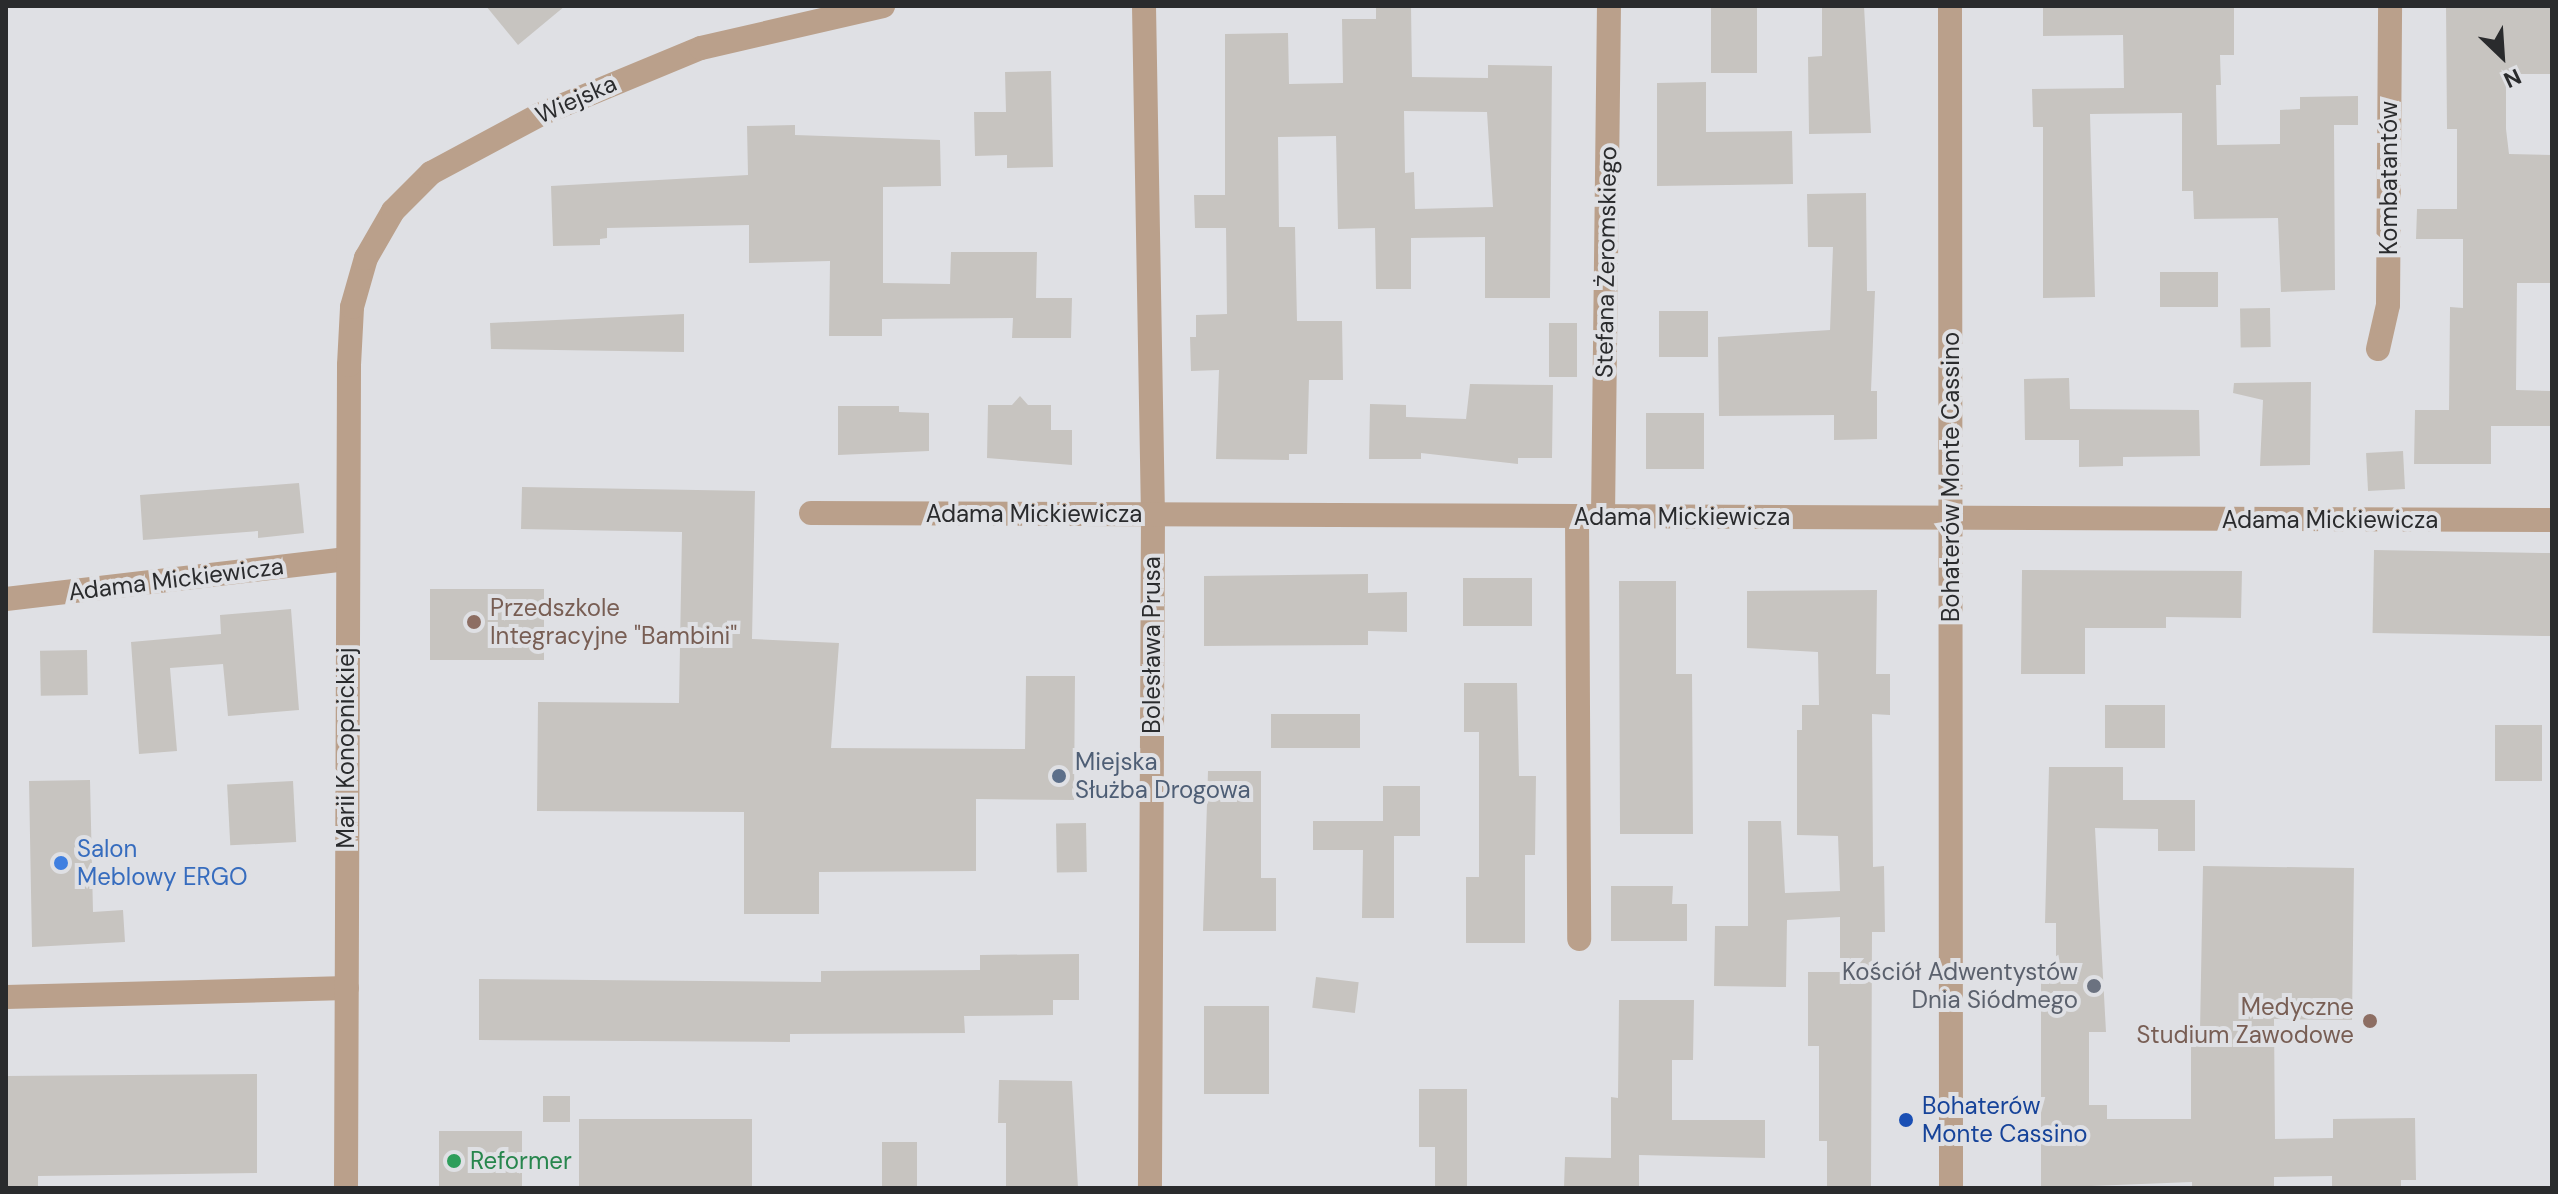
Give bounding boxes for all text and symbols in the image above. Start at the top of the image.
north arrow [2462,16,2542,96]
text: N [2499,62,2526,95]
street label: Wiejska [531,68,621,130]
street label: Kombatantów [2375,101,2403,255]
street label: Stefana Żeromskiego [1590,146,1622,378]
street label: Bohaterów Monte Cassino [1937,332,1965,622]
street label: Adama Mickiewicza [926,500,1142,528]
street label: Adama Mickiewicza [1574,503,1790,531]
street label: Adama Mickiewicza [2222,506,2438,534]
street label: Adama Mickiewicza [67,552,285,606]
street label: Bolesława Prusa [1138,556,1166,734]
place label: Przedszkole Integracyjne "Bambini" [490,594,737,650]
marker: Przedszkole Integracyjne "Bambini" [465,613,483,631]
street label: Marii Konopnickiej [332,647,360,849]
place label: Miejska Służba Drogowa [1075,748,1250,804]
marker: Miejska Służba Drogowa [1050,767,1068,785]
place label: Salon Meblowy ERGO [77,835,248,891]
marker: Salon Meblowy ERGO [52,854,70,872]
place label: Kościół Adwentystów Dnia Siódmego [1842,958,2078,1014]
marker: Kościół Adwentystów Dnia Siódmego [2085,977,2103,995]
place label: Medyczne Studium Zawodowe [2136,993,2354,1049]
marker: Medyczne Studium Zawodowe [2361,1012,2379,1030]
place label: Bohaterów Monte Cassino [1922,1092,2087,1148]
marker: Bohaterów Monte Cassino [1897,1111,1915,1129]
place label: Reformer [470,1147,572,1175]
marker: Reformer [445,1152,463,1170]

